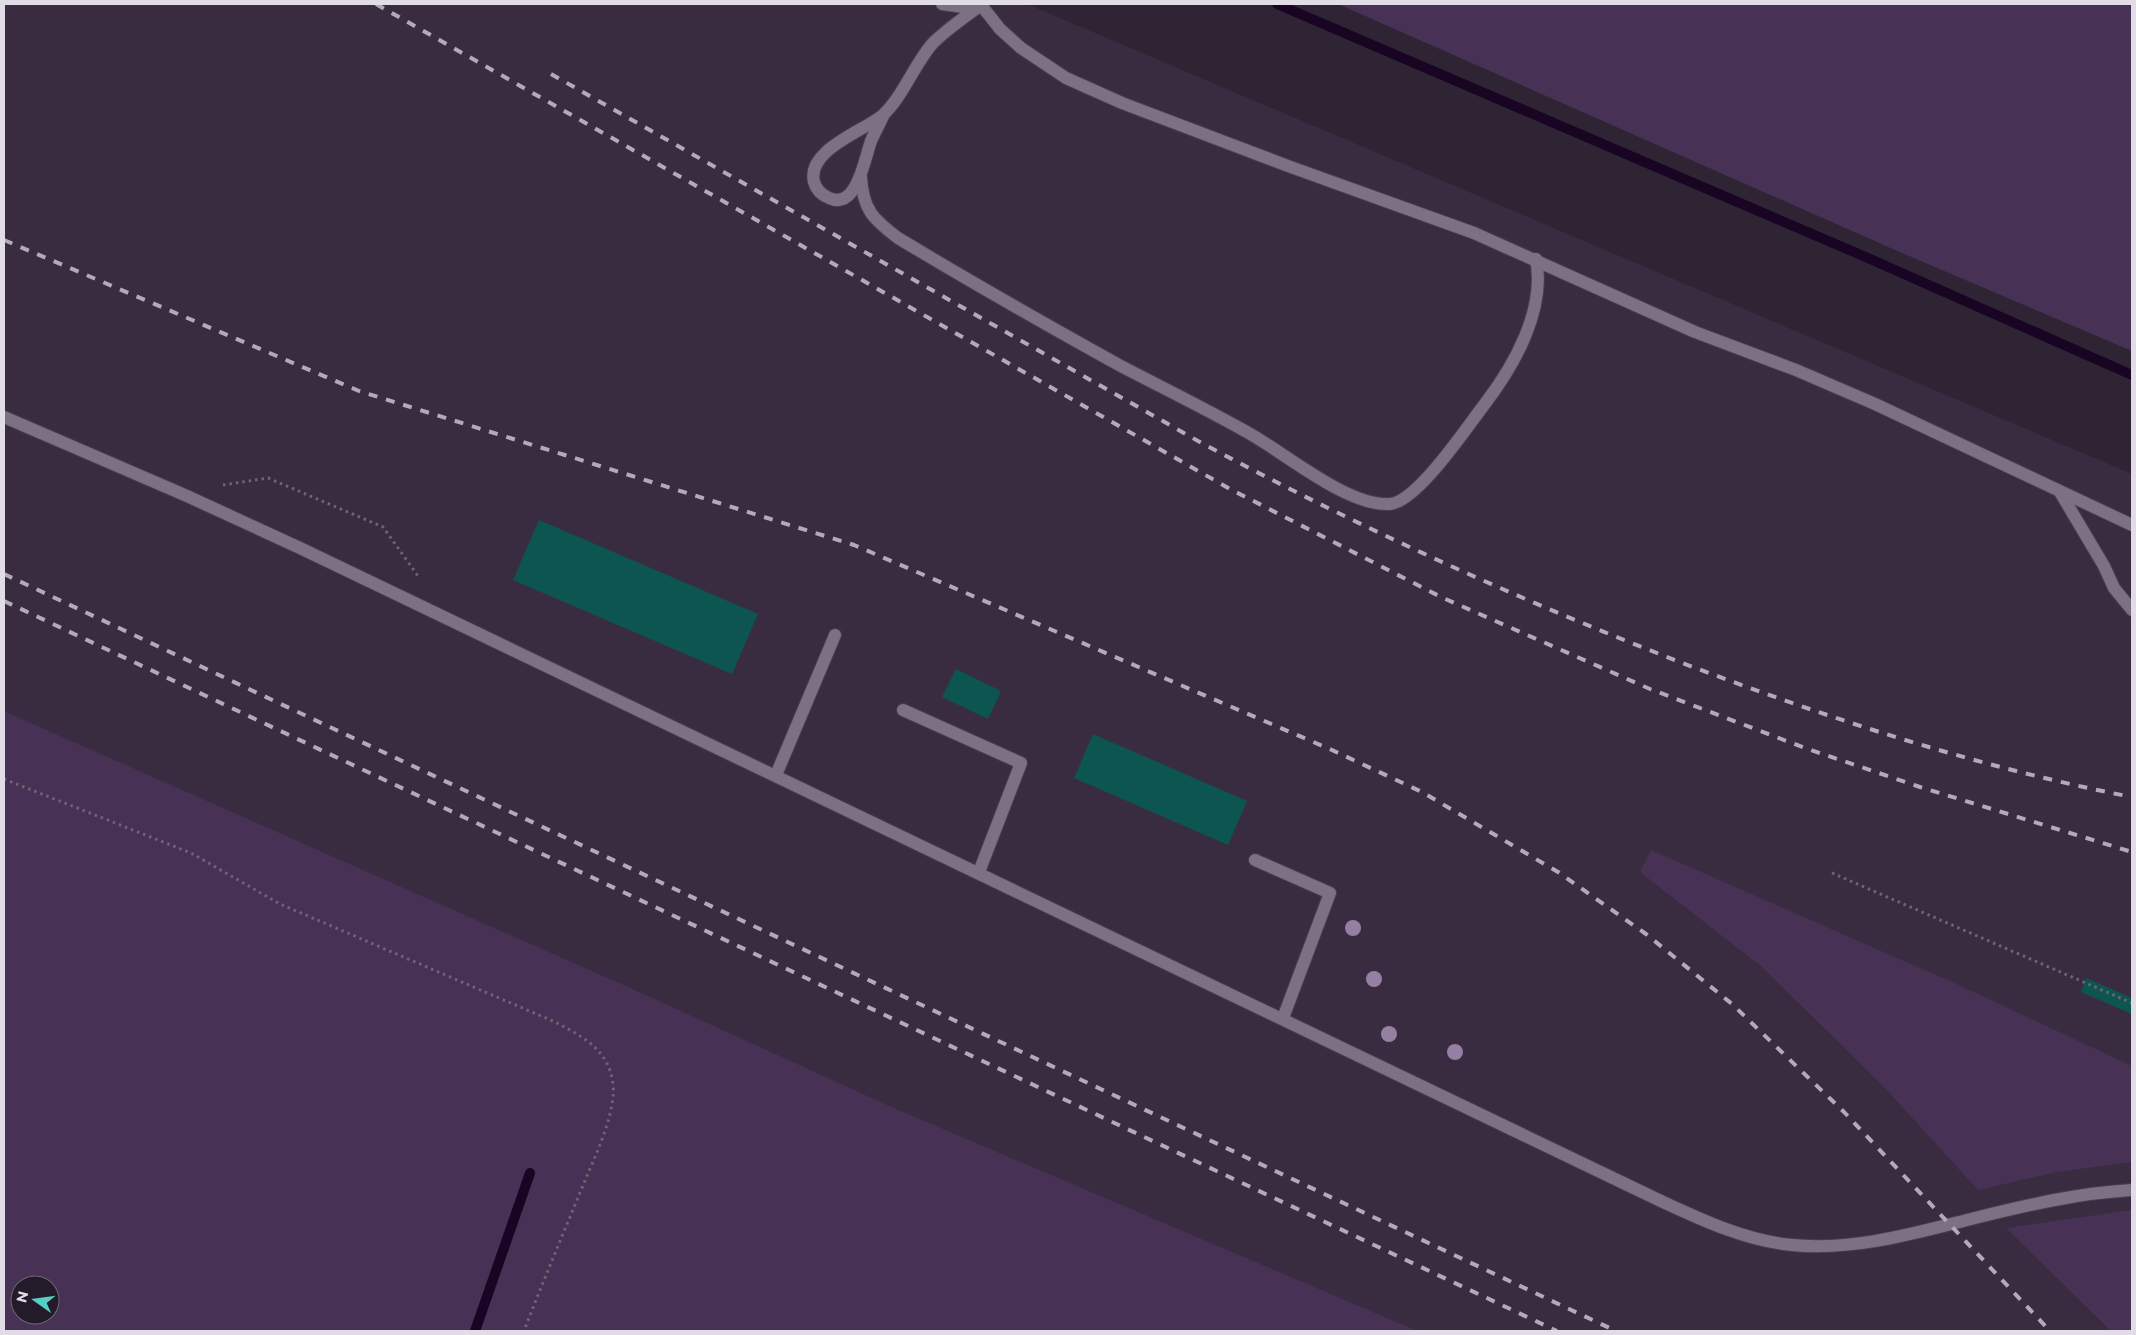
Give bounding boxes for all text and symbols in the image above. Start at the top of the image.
north arrow [10,1275,60,1325]
text: N [12,1289,32,1305]

